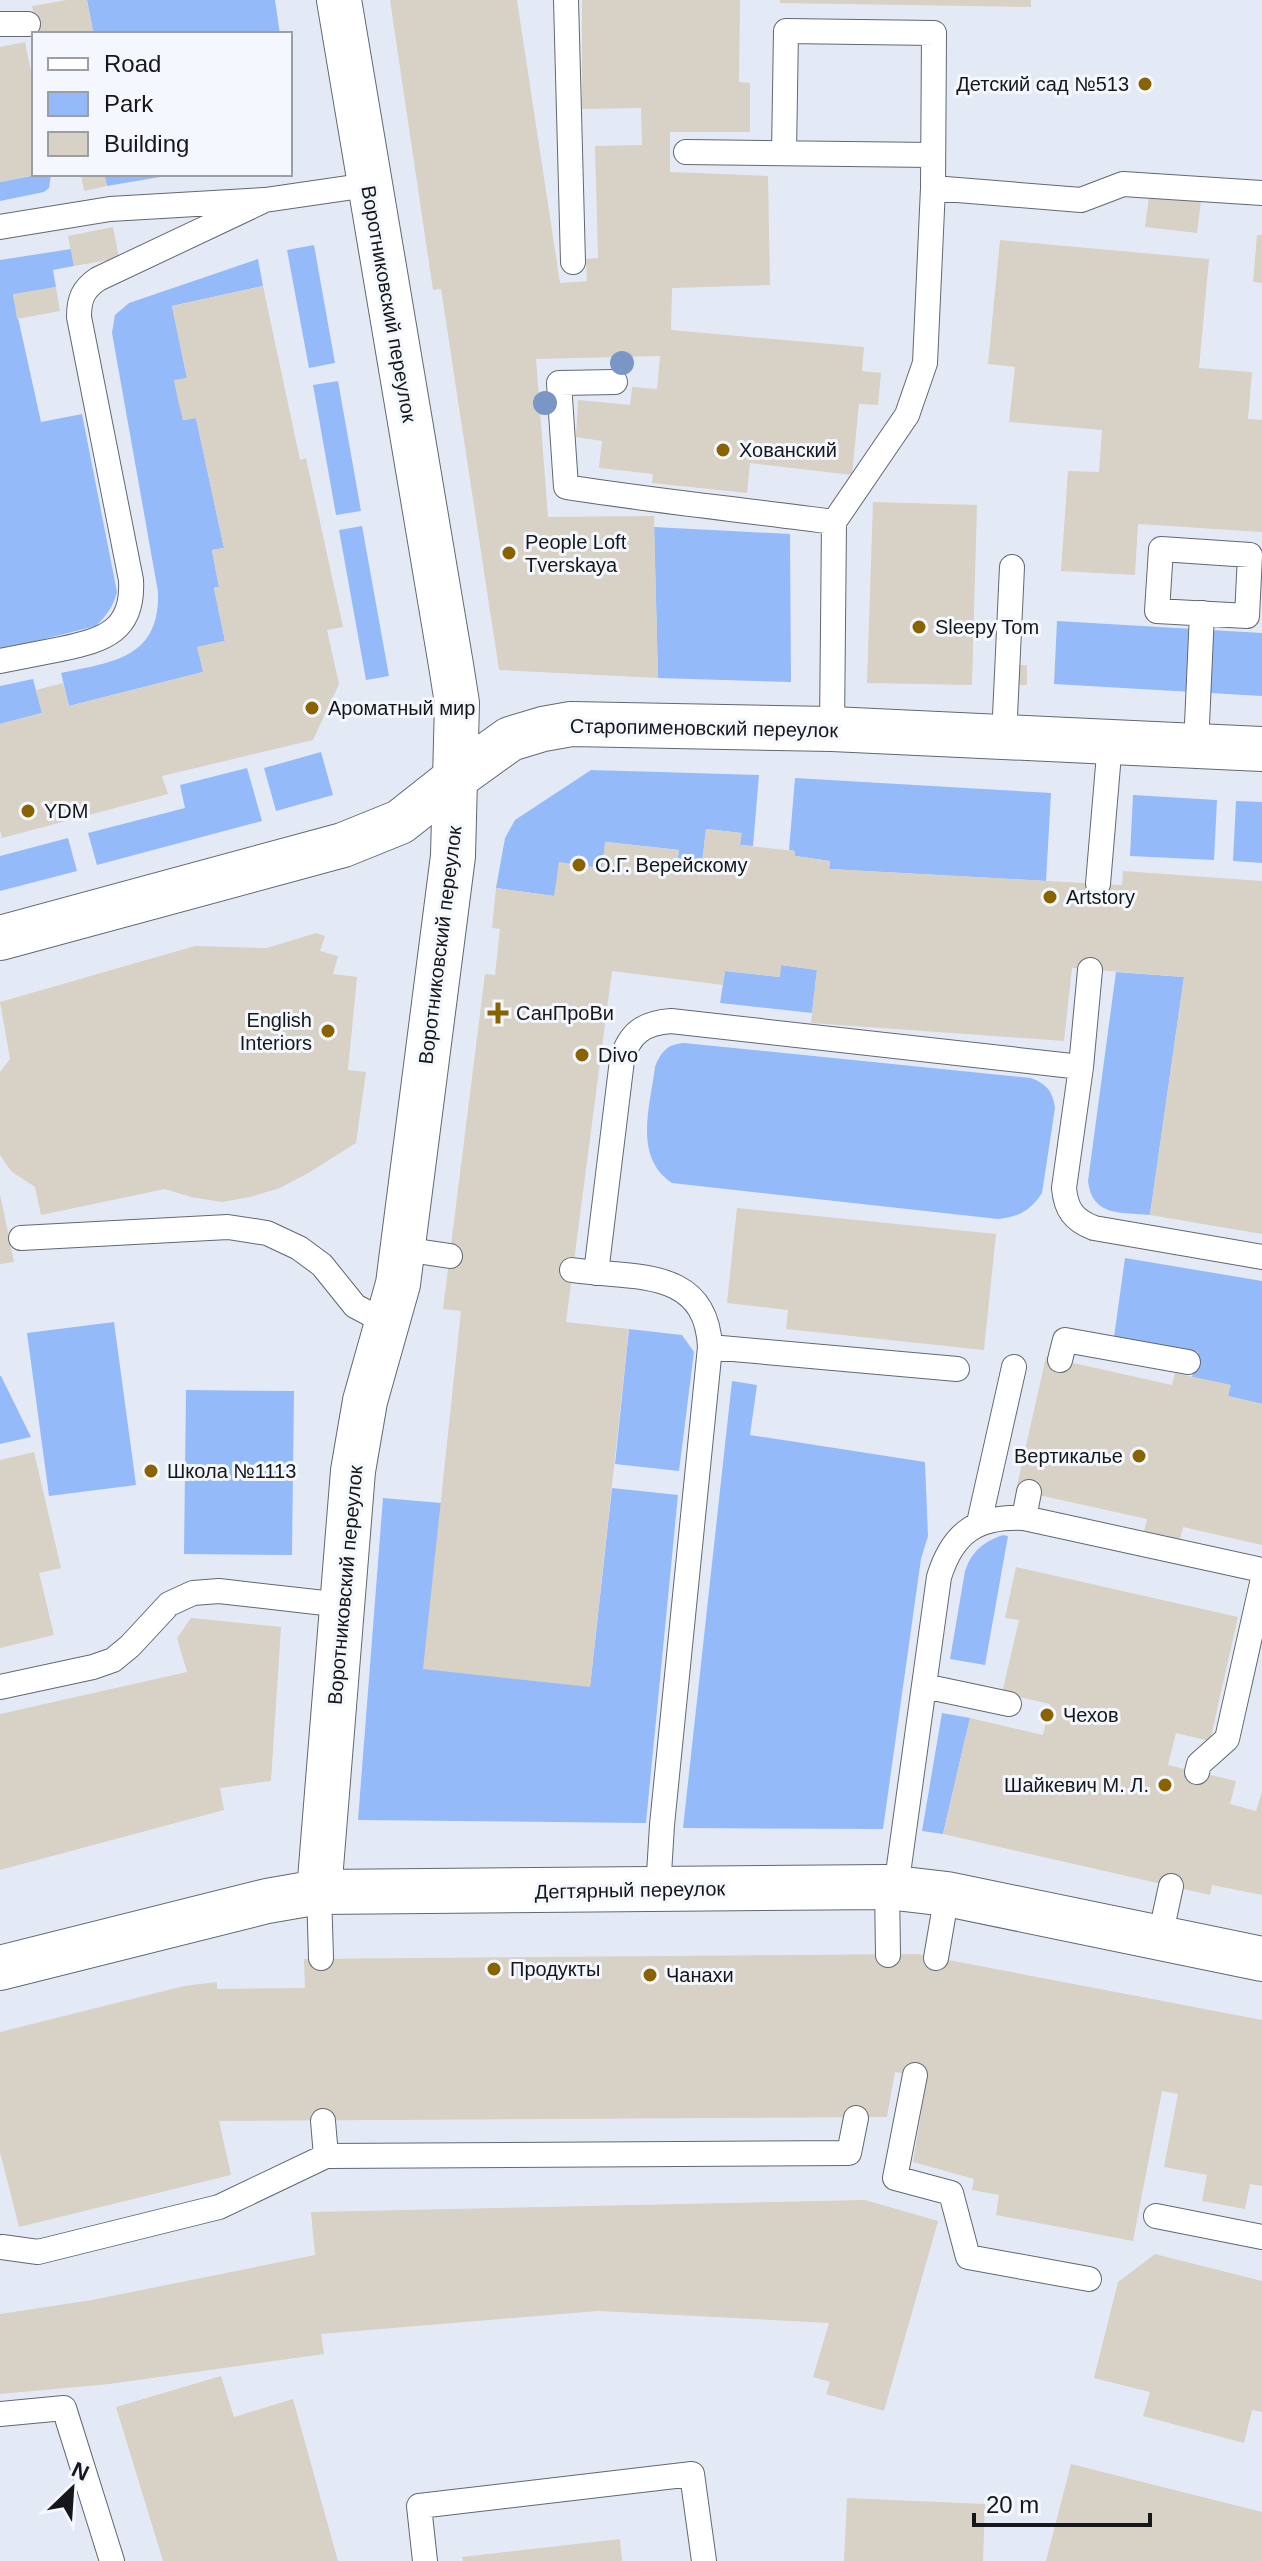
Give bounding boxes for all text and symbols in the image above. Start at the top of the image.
legend [32,32,292,176]
text: Road [104,50,161,77]
place label: Детский сад №513 [956,73,1129,95]
marker: Детский сад №513 [1136,75,1154,93]
text: Park [104,90,154,117]
text: Building [104,130,189,157]
street label: Воротниковский переулок [357,184,421,424]
place label: Хованский [739,439,837,461]
marker: Хованский [714,441,732,459]
place label: People Loft Tverskaya [525,531,627,576]
marker: People Loft Tverskaya [500,544,518,562]
place label: Sleepy Tom [935,616,1039,638]
marker: Sleepy Tom [910,618,928,636]
place label: Ароматный мир [328,697,475,719]
marker: Ароматный мир [303,699,321,717]
street label: Старопименовский переулок [570,715,838,741]
place label: YDM [44,800,88,822]
marker: YDM [19,802,37,820]
street label: Воротниковский переулок [414,824,466,1066]
place label: О.Г. Верейскому [595,854,748,876]
marker: О.Г. Верейскому [570,856,588,874]
place label: Artstory [1066,886,1135,908]
marker: Artstory [1041,888,1059,906]
marker: СанПроВи [487,1002,509,1024]
place label: СанПроВи [516,1002,614,1024]
place label: English Interiors [240,1009,312,1054]
marker: English Interiors [319,1022,337,1040]
place label: Divo [598,1044,638,1066]
marker: Divo [573,1046,591,1064]
place label: Вертикалье [1014,1445,1123,1467]
marker: Вертикалье [1130,1447,1148,1465]
place label: Школа №1113 [167,1460,296,1482]
marker: Школа №1113 [142,1462,160,1480]
street label: Воротниковский переулок [324,1464,366,1706]
place label: Чехов [1063,1704,1119,1726]
marker: Чехов [1038,1706,1056,1724]
place label: Шайкевич М. Л. [1004,1774,1149,1796]
marker: Шайкевич М. Л. [1156,1776,1174,1794]
street label: Дегтярный переулок [535,1877,726,1903]
place label: Продукты [510,1958,600,1980]
marker: Продукты [485,1960,503,1978]
place label: Чанахи [666,1964,734,1986]
marker: Чанахи [641,1966,659,1984]
north arrow [32,2449,112,2529]
text: N [68,2457,93,2486]
scale bar [974,2477,1150,2527]
text: 20 m [986,2491,1039,2518]

